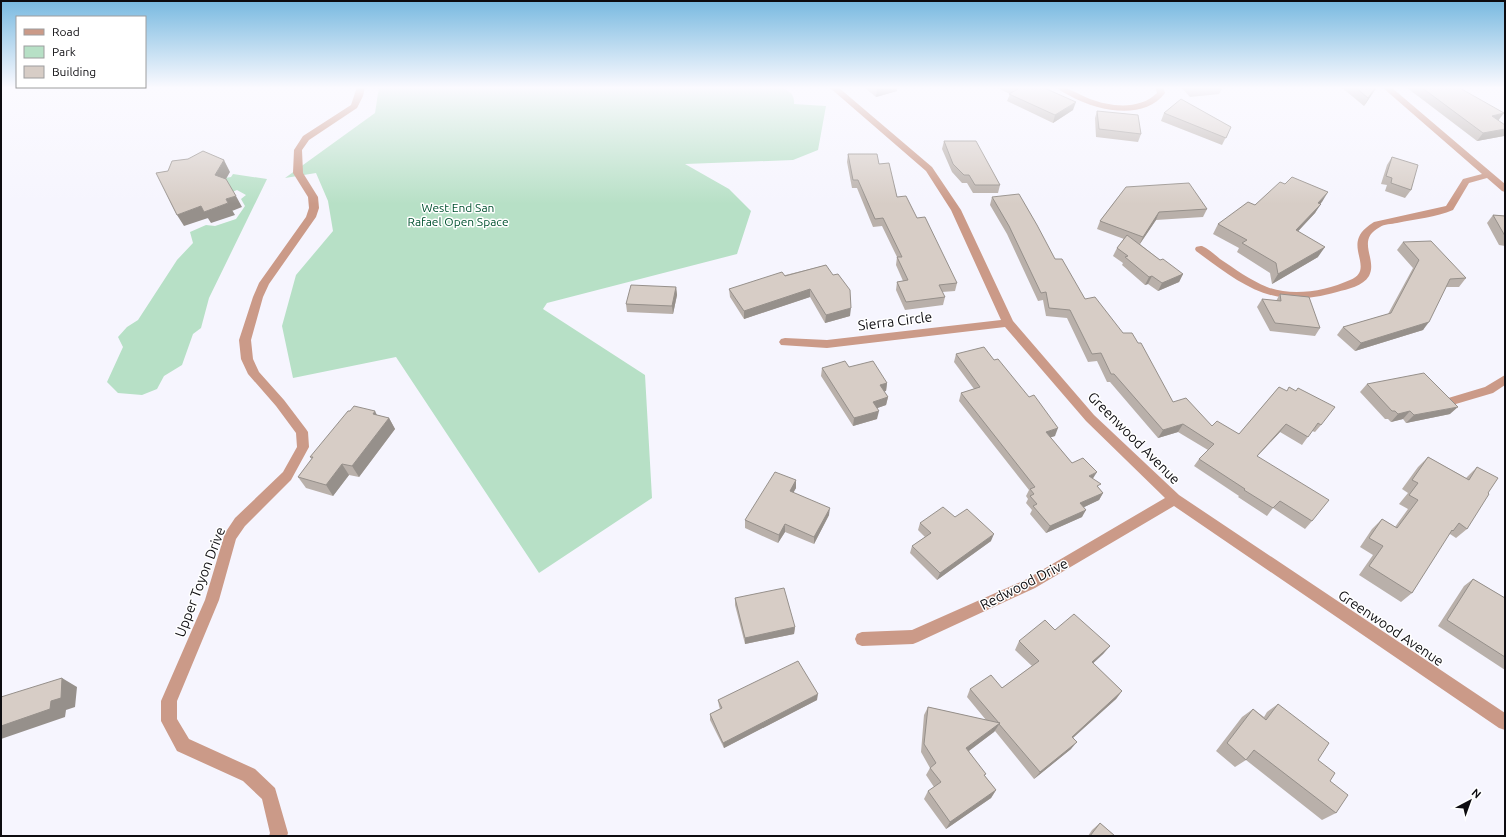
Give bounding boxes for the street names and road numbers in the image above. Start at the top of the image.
street label: Sierra Circle [857,309,933,333]
street label: Greenwood Avenue [1085,389,1183,487]
street label: Upper Toyon Drive [172,525,228,639]
street label: Redwood Drive [977,555,1071,613]
street label: Greenwood Avenue [1335,587,1447,669]

